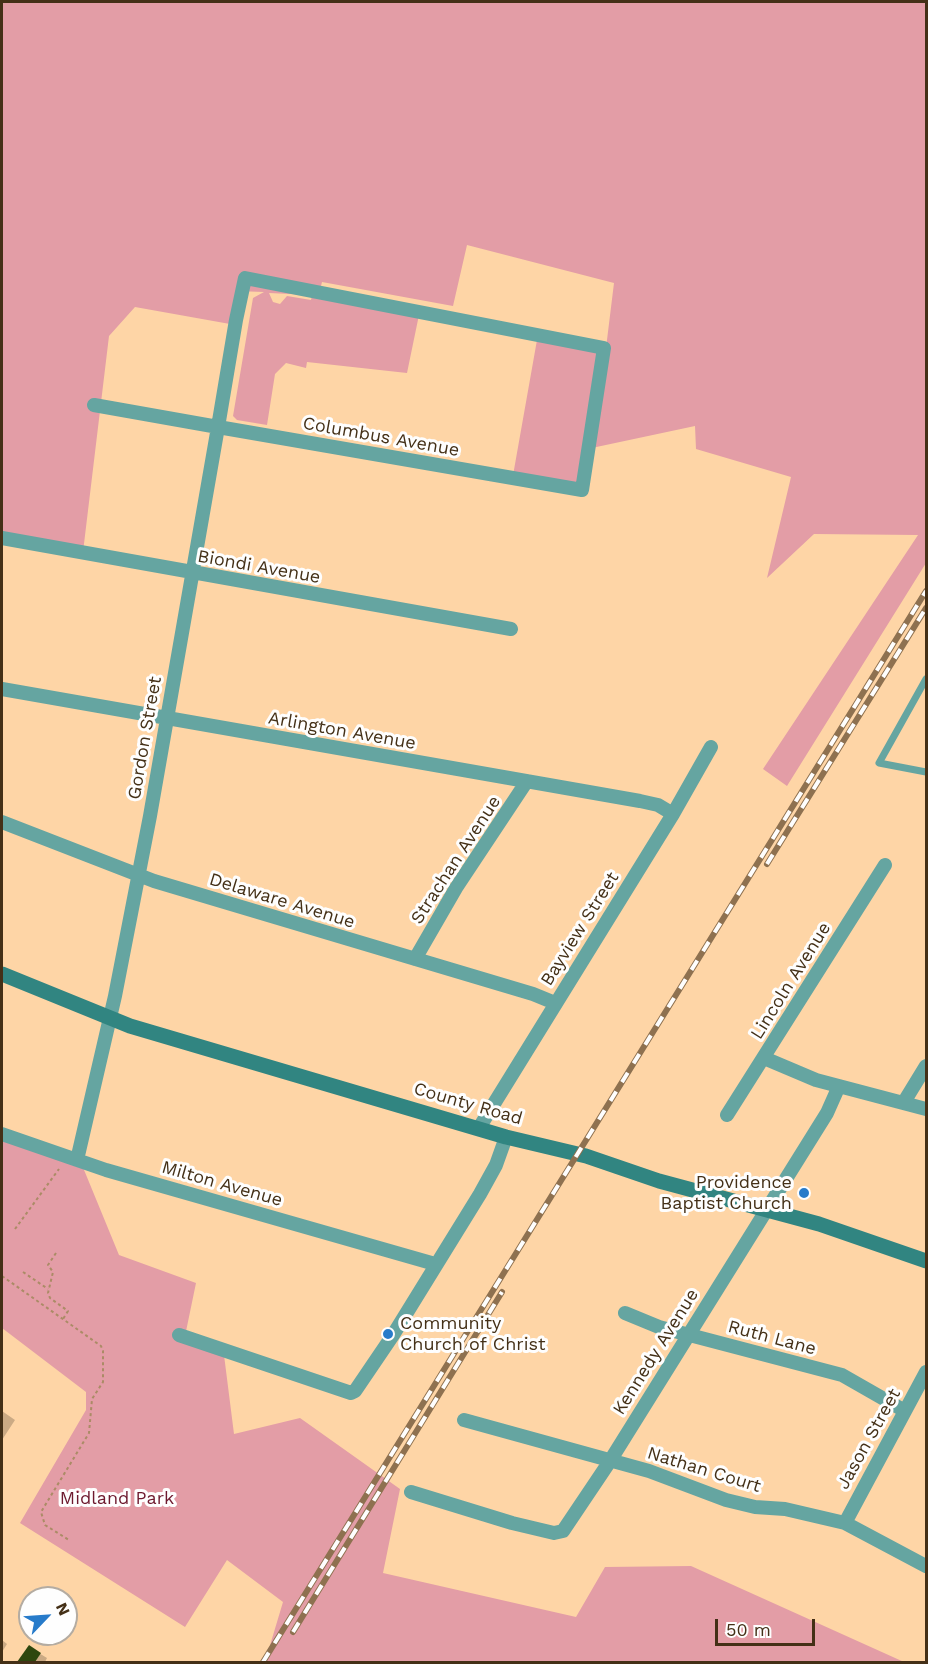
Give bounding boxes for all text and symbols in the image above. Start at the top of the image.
street label: Columbus Avenue [301,413,461,461]
street label: Biondi Avenue [196,546,322,588]
street label: Gordon Street [124,675,166,801]
street label: Arlington Avenue [266,707,418,755]
street label: Strachan Avenue [406,792,506,928]
street label: Bayview Street [536,868,624,990]
street label: Delaware Avenue [207,869,357,933]
street label: Lincoln Avenue [746,918,836,1044]
street label: County Road [411,1078,525,1130]
street label: Milton Avenue [159,1156,285,1212]
place label: Providence Baptist Church [661,1172,792,1214]
marker: Providence Baptist Church [797,1186,811,1200]
street label: Kennedy Avenue [609,1285,703,1419]
place label: Community Church of Christ [400,1313,546,1356]
street label: Ruth Lane [726,1316,818,1360]
marker: Community Church of Christ [381,1327,395,1341]
street label: Jason Street [832,1385,906,1493]
street label: Nathan Court [645,1442,763,1498]
park label: Midland Park [60,1488,174,1510]
north arrow [18,1586,78,1646]
text: N [52,1600,74,1618]
scale bar [718,1607,818,1645]
text: 50 m [726,1619,771,1640]

